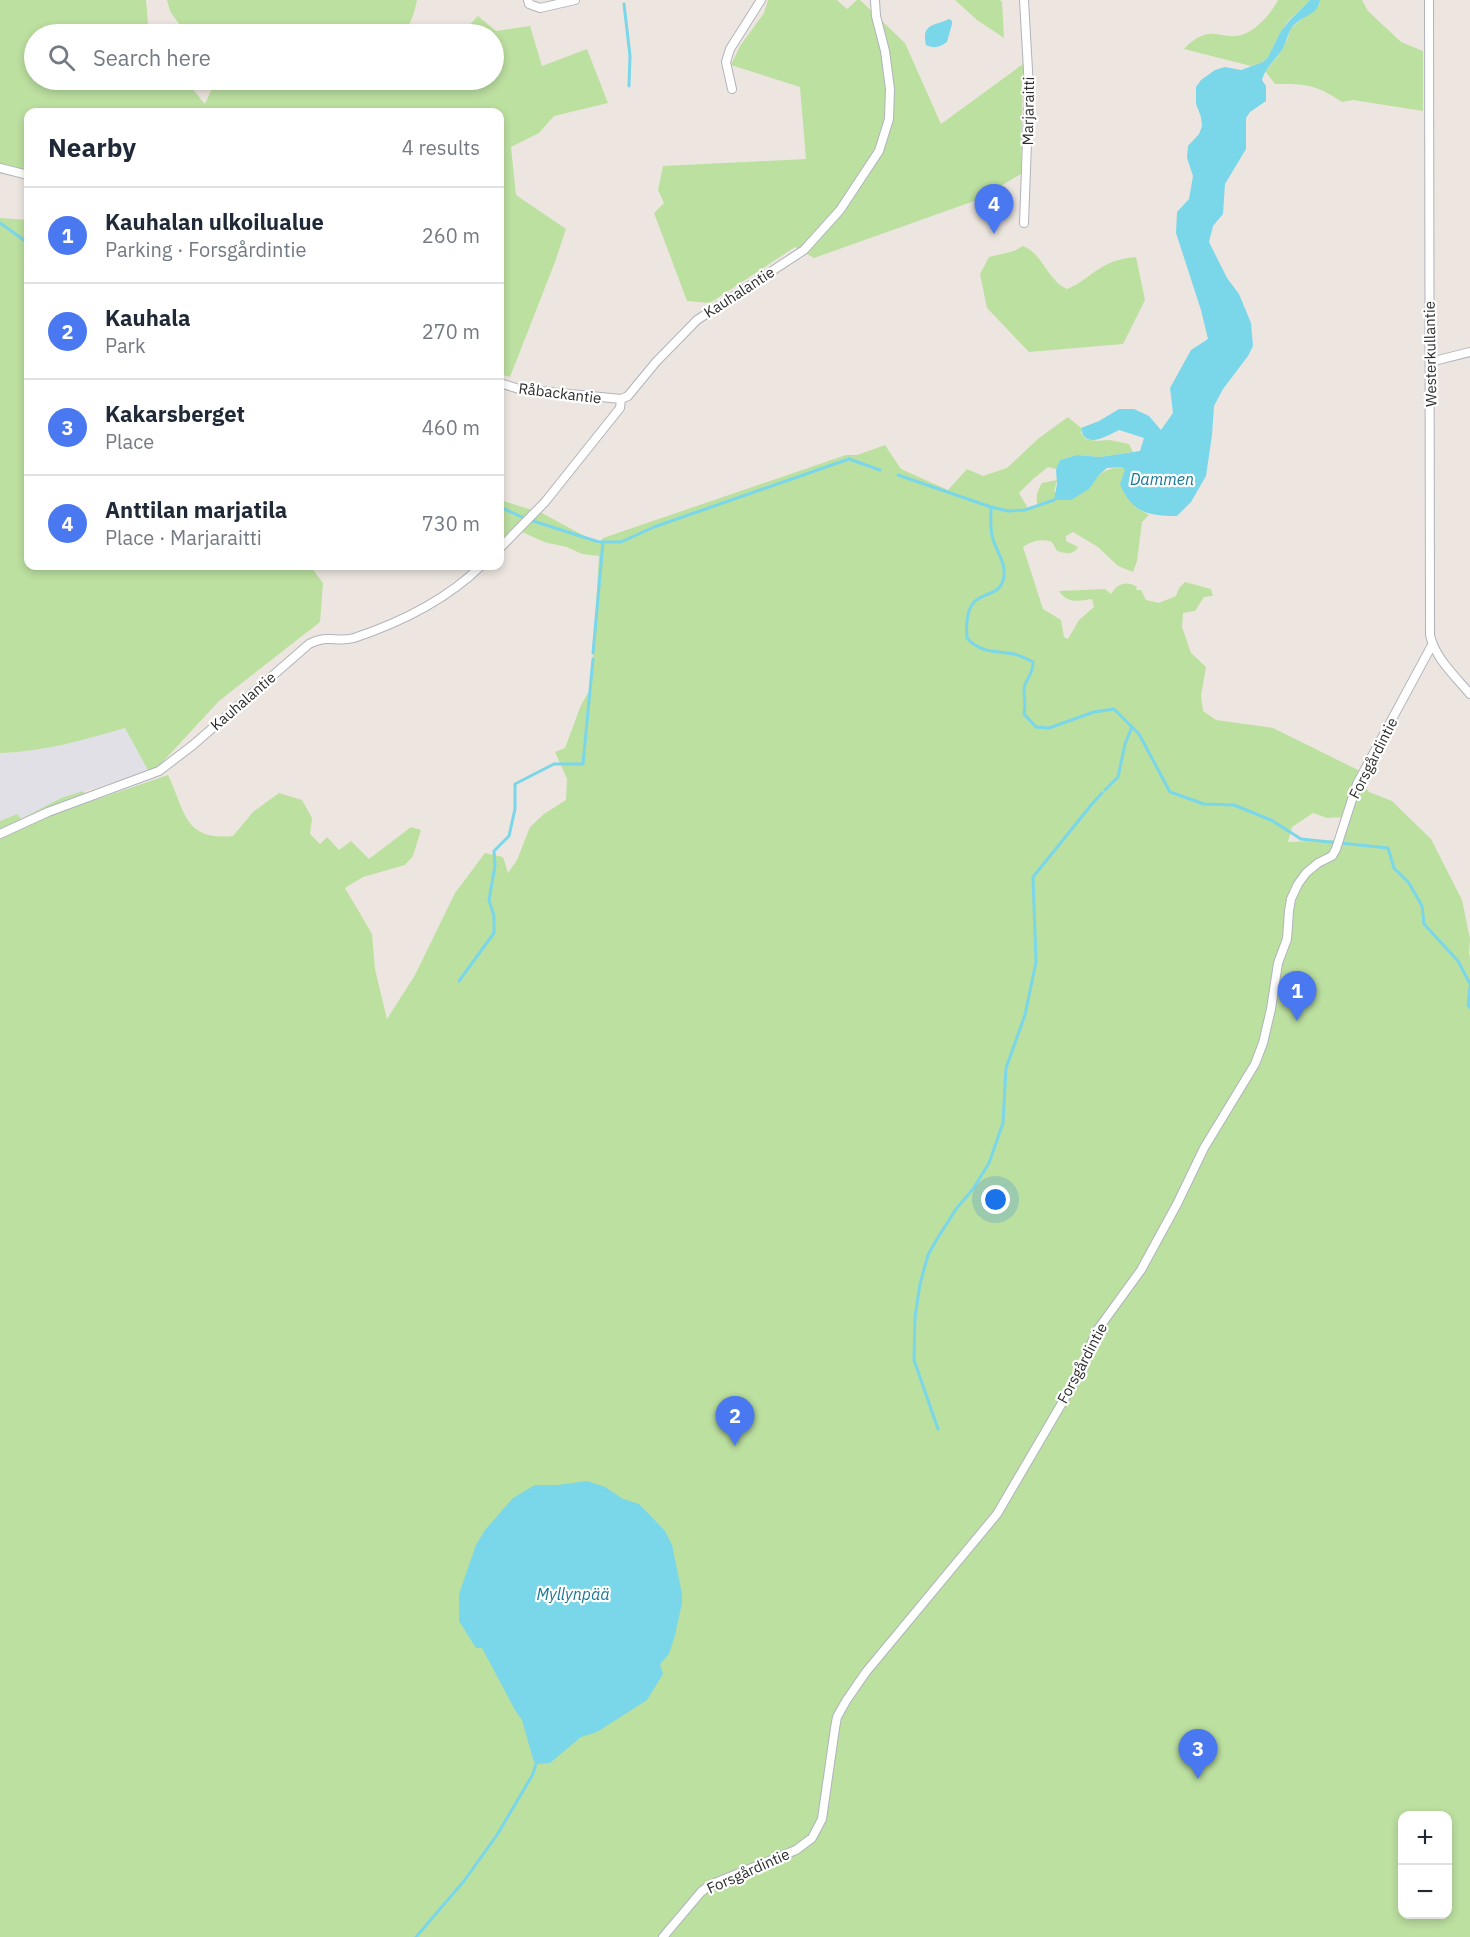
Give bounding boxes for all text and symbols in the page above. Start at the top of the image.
search box [24,24,504,90]
icon: search [45,41,78,74]
text: Search here [93,43,211,72]
street label: Marjaraitti [1018,76,1038,146]
text: Nearby [48,130,136,164]
text: 4 results [402,134,480,161]
pin: 4 [974,184,1014,234]
text: Kauhalan ulkoilualue [105,207,324,236]
text: 1 [62,222,74,249]
text: 260 m [422,222,480,249]
text: Parking · Forsgårdintie [105,236,306,263]
street label: Kauhalantie [700,262,778,322]
street label: Westerkullantie [1420,301,1440,407]
text: Kauhala [105,303,191,332]
text: 2 [62,318,74,345]
text: 270 m [422,318,480,345]
text: Park [105,332,145,359]
street label: Råbackantie [517,378,603,408]
text: Kakarsberget [105,399,245,428]
text: 3 [62,414,74,441]
text: 460 m [422,414,480,441]
text: Place [105,428,154,455]
water label: Dammen [1130,469,1194,489]
text: Anttilan marjatila [105,495,287,524]
text: 4 [62,510,74,537]
text: 730 m [422,510,480,537]
text: Place · Marjaraitti [105,524,262,551]
street label: Kauhalantie [206,668,280,734]
street label: Forsgårdintie [1344,714,1402,802]
pin: 1 [1278,972,1316,1021]
your location [981,1185,1010,1214]
street label: Forsgårdintie [1053,1319,1111,1407]
pin: 2 [716,1396,754,1446]
water label: Myllynpää [536,1584,610,1604]
pin: 3 [1178,1730,1218,1779]
map controls [1398,1811,1452,1919]
button: + [1398,1811,1452,1865]
street label: Forsgårdintie [704,1844,792,1898]
button: − [1398,1865,1452,1919]

